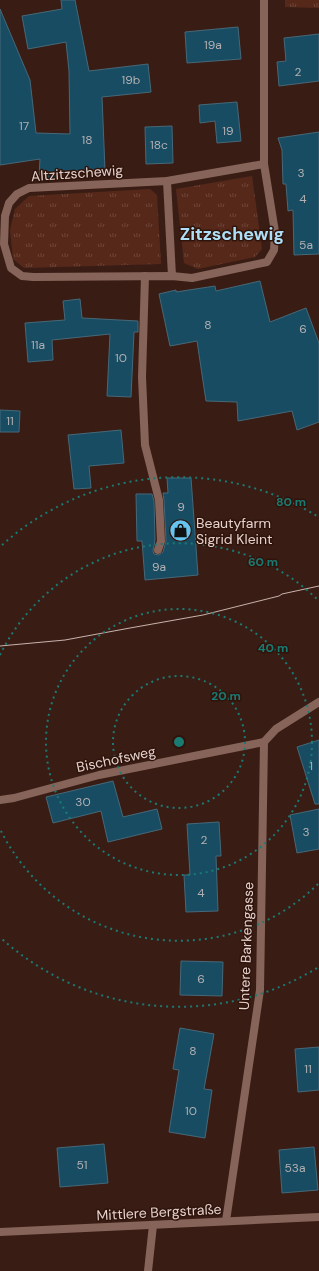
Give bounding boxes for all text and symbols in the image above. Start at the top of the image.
house number: 19a [204,37,222,53]
house number: 2 [295,64,302,80]
house number: 19b [122,72,140,88]
house number: 17 [19,118,29,134]
house number: 19 [222,123,234,139]
house number: 18 [81,132,93,148]
house number: 18c [150,137,168,153]
street label: Altzitzschewig [30,161,124,185]
house number: 3 [297,165,305,181]
house number: 4 [299,191,307,207]
district label: Zitzschewig [180,222,284,246]
house number: 5a [299,237,313,253]
house number: 8 [204,317,212,333]
house number: 6 [299,321,307,337]
house number: 11a [31,337,45,353]
house number: 10 [115,350,127,366]
house number: 11 [6,413,14,429]
text: 80 m [276,494,306,510]
house number: 9 [177,499,185,515]
place label: Beautyfarm Sigrid Kleint [196,514,272,548]
shop icon: Beautyfarm Sigrid Kleint [167,518,193,544]
text: 60 m [248,554,278,570]
house number: 9a [152,559,166,575]
text: 40 m [258,640,288,656]
text: 20 m [211,688,241,704]
centre of rings [172,735,186,749]
street label: Bischofsweg [75,742,157,776]
house number: 1 [309,758,313,774]
house number: 30 [75,794,91,810]
house number: 3 [302,824,310,840]
house number: 2 [201,832,208,848]
street label: Untere Barkengasse [235,882,257,1010]
house number: 4 [197,885,205,901]
house number: 6 [197,971,205,987]
house number: 8 [189,1043,197,1059]
house number: 11 [304,1061,312,1077]
house number: 10 [185,1103,197,1119]
house number: 51 [76,1157,88,1173]
house number: 53a [285,1160,305,1176]
street label: Mittlere Bergstraße [96,1200,222,1224]

